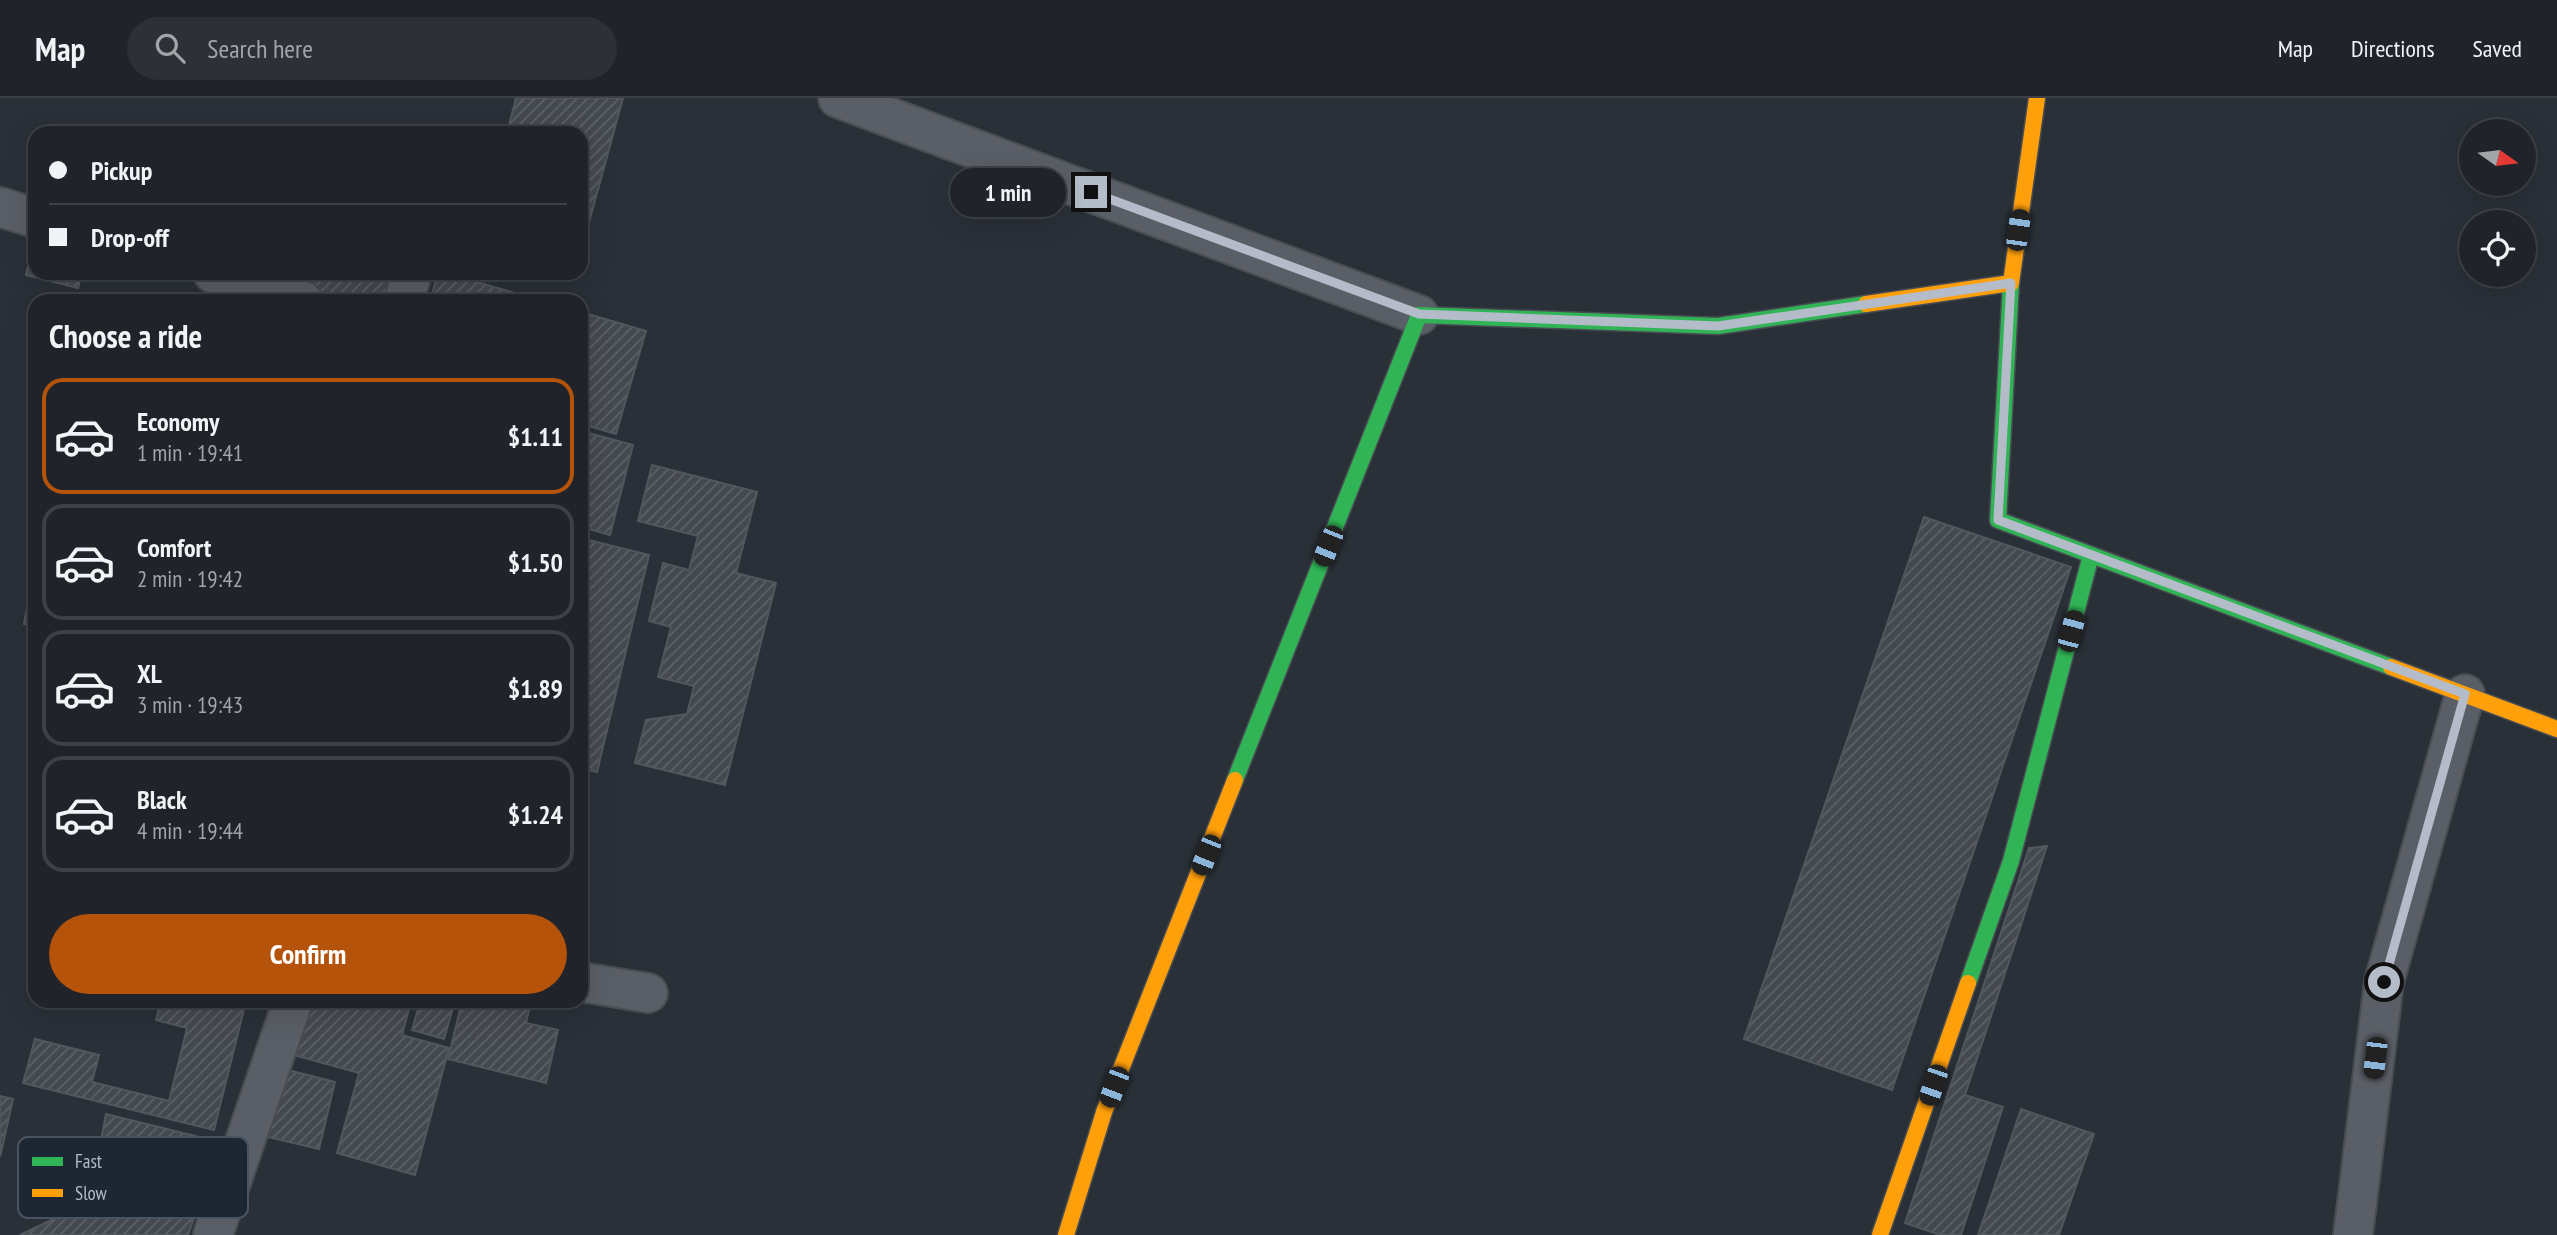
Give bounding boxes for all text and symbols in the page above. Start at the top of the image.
search box [127,17,617,80]
text: Map [35,27,85,70]
icon: search [151,29,189,67]
text: Search here [207,32,313,65]
text: Map [2278,33,2313,64]
text: Directions [2351,33,2435,64]
text: Saved [2473,33,2522,64]
north arrow [2459,119,2536,196]
map controls [2459,119,2536,287]
text: Pickup [91,154,152,187]
callout: 1 min [951,168,1066,217]
route end [1075,176,1107,208]
text: 1 min [985,178,1031,207]
car [2005,208,2032,252]
button: locate [2459,210,2536,287]
text: Drop-off [91,221,169,254]
text: Choose a ride [49,315,202,357]
icon: car [53,405,116,468]
text: Economy [137,405,219,438]
text: $1.11 [508,420,563,453]
text: 1 min · 19:41 [137,438,243,467]
car [1311,523,1346,569]
icon: car [53,531,116,594]
text: Comfort [137,531,211,564]
text: $1.50 [508,546,563,579]
text: 2 min · 19:42 [137,564,243,593]
car [2056,608,2087,654]
icon: car [53,657,116,720]
text: XL [137,657,162,690]
text: $1.89 [508,672,563,705]
text: 3 min · 19:43 [137,690,243,719]
icon: car [53,783,116,846]
text: Black [137,783,187,816]
text: $1.24 [508,798,563,831]
text: 4 min · 19:44 [137,816,243,845]
car [1189,832,1224,878]
button: Confirm [49,914,567,994]
route start [2368,966,2400,998]
car [2363,1036,2388,1080]
car [1917,1062,1950,1108]
car [1097,1064,1132,1110]
legend [18,1137,248,1218]
text: Fast [75,1149,103,1173]
text: Slow [75,1181,108,1205]

